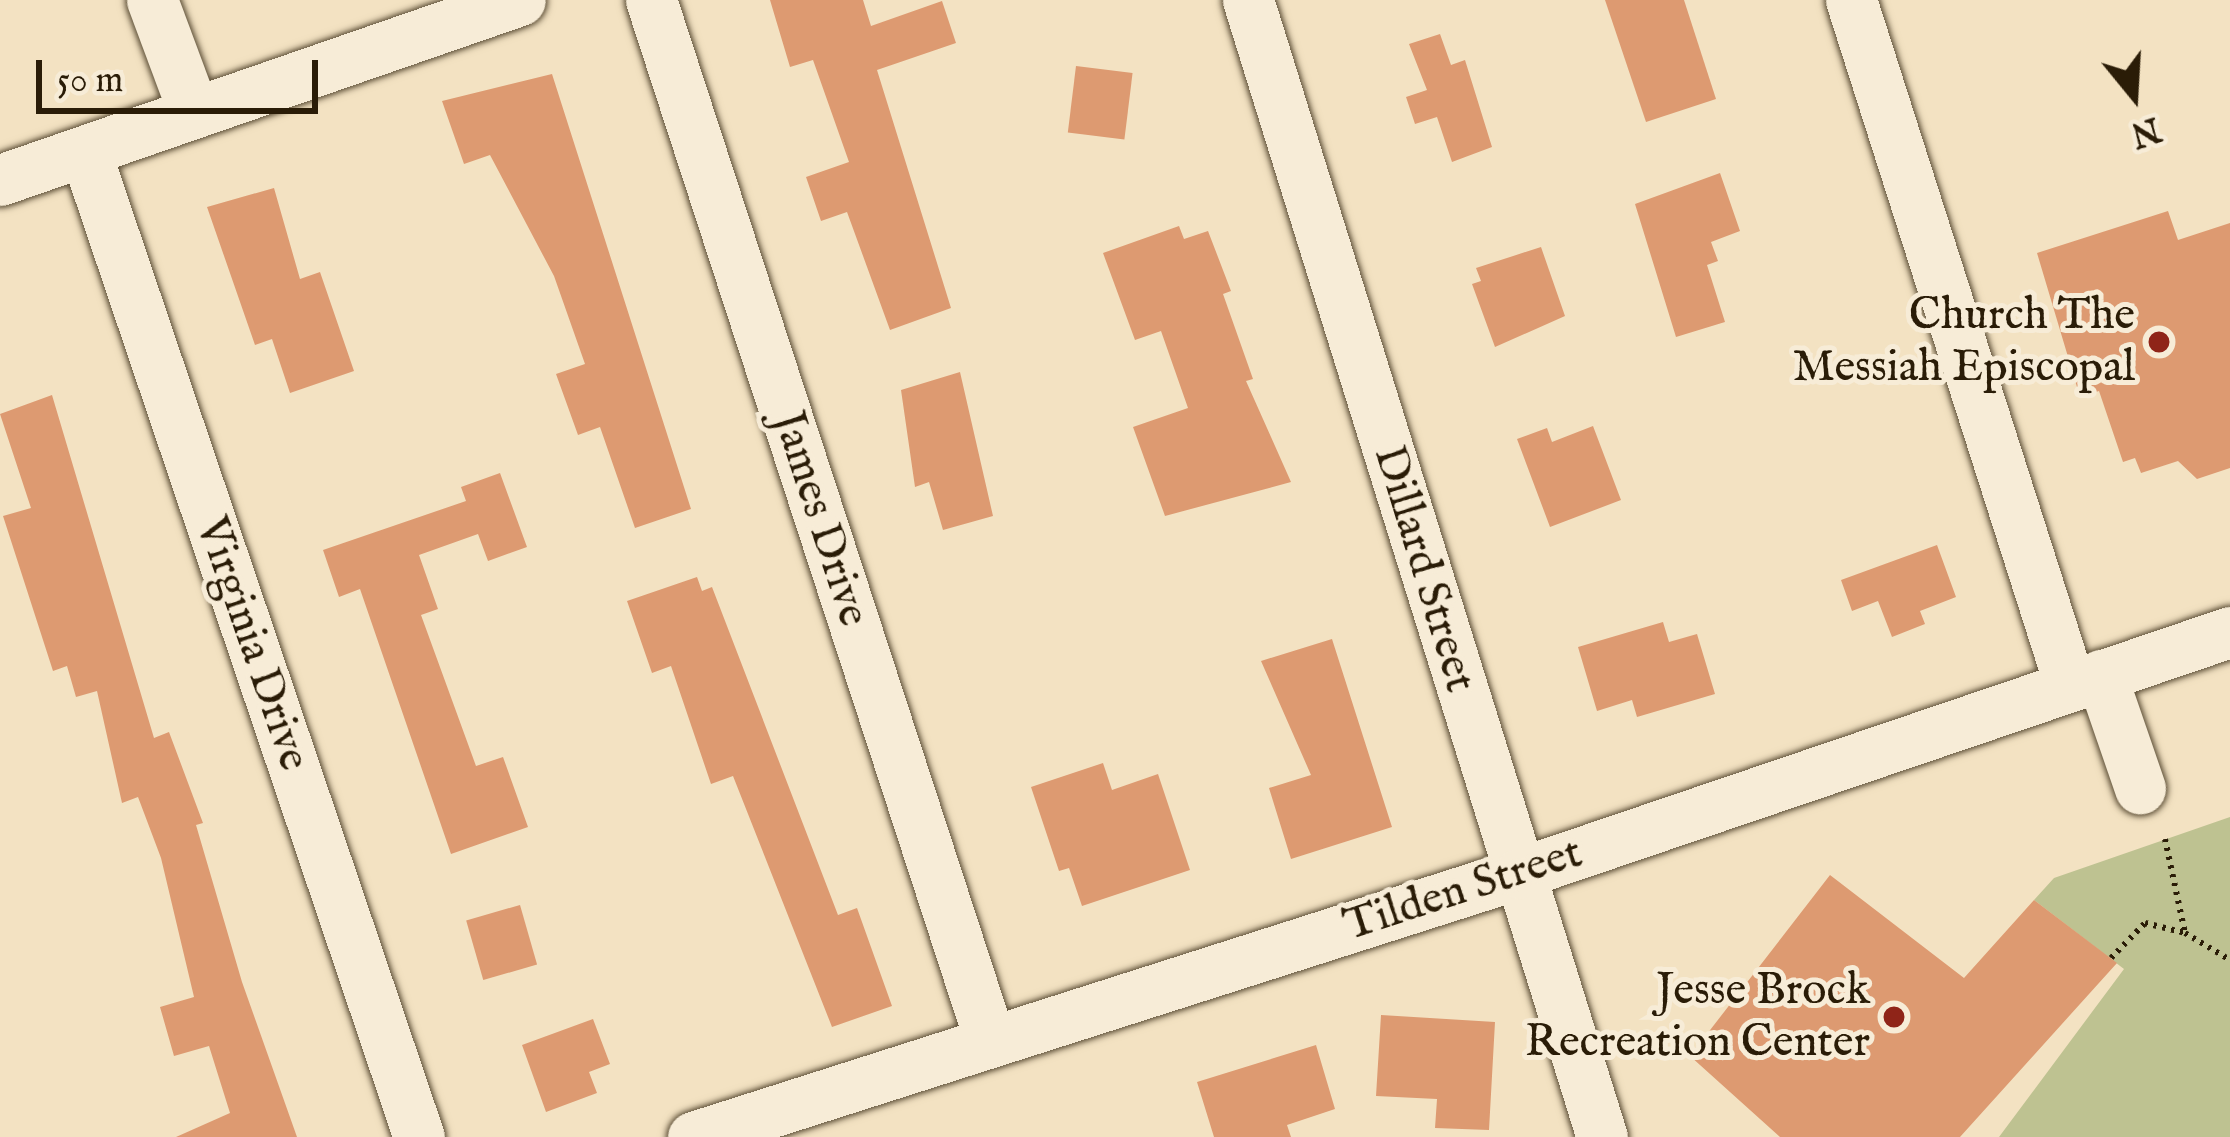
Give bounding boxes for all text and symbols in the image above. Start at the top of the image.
scale bar [42,36,324,110]
north arrow [2074,36,2194,156]
text: 50 m [57,58,123,104]
text: N [2125,106,2165,155]
place label: Church The Messiah Episcopal [1793,289,2135,395]
marker: Church The Messiah Episcopal [2146,329,2172,355]
street label: James Drive [760,405,880,633]
street label: Dillard Street [1361,439,1487,699]
street label: Virginia Drive [183,510,321,778]
street label: Tilden Street [1337,826,1589,954]
place label: Jesse Brock Recreation Center [1525,964,1870,1070]
marker: Jesse Brock Recreation Center [1881,1004,1907,1030]

